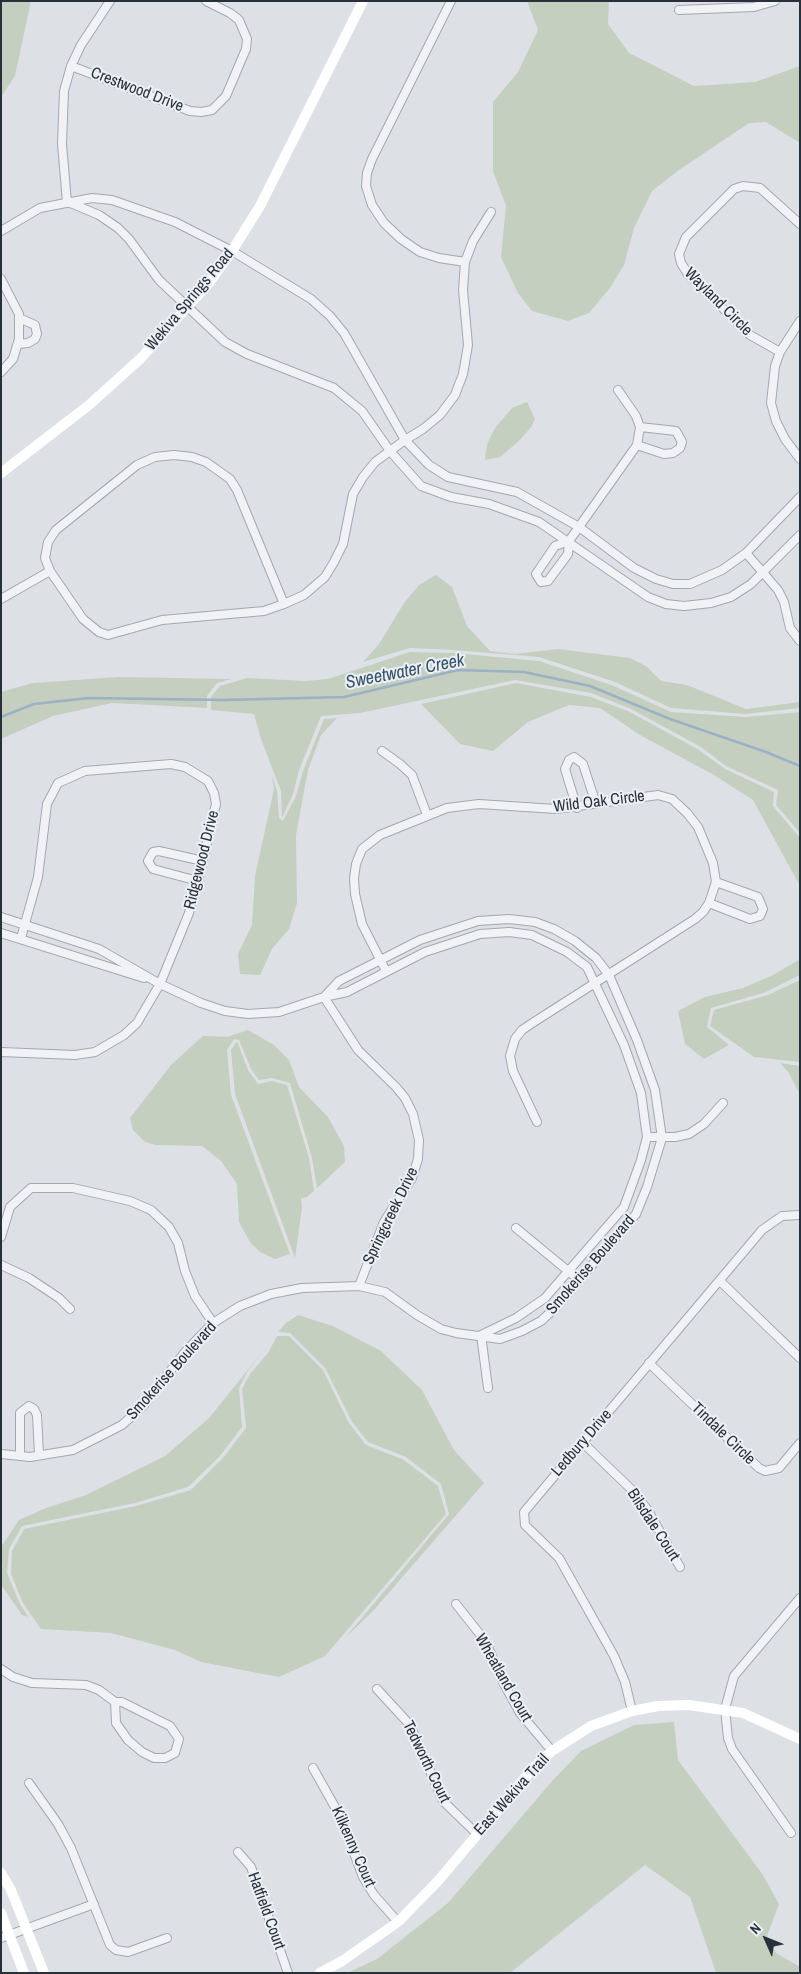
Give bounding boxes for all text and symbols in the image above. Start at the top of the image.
street label: Crestwood Drive [88,64,186,116]
street label: Wekiva Springs Road [142,245,238,355]
street label: Wayland Circle [680,264,756,340]
water label: Sweetwater Creek [344,650,466,694]
street label: Wild Oak Circle [552,787,646,817]
street label: Ridgewood Drive [180,809,224,911]
street label: Springcreek Drive [359,1164,423,1268]
street label: Smokerise Boulevard [543,1211,639,1319]
street label: Smokerise Boulevard [123,1318,221,1424]
street label: Tindale Circle [687,1399,759,1469]
street label: Ledbury Drive [548,1406,616,1480]
street label: Bilsdale Court [623,1485,683,1565]
street label: Wheatland Court [470,1631,536,1725]
street label: Tedworth Court [398,1718,454,1806]
street label: East Wekiva Trail [470,1750,554,1840]
street label: Kilkenny Court [327,1804,379,1890]
street label: Hatfield Court [243,1870,289,1952]
north arrow [741,1914,791,1964]
text: N [746,1919,765,1938]

